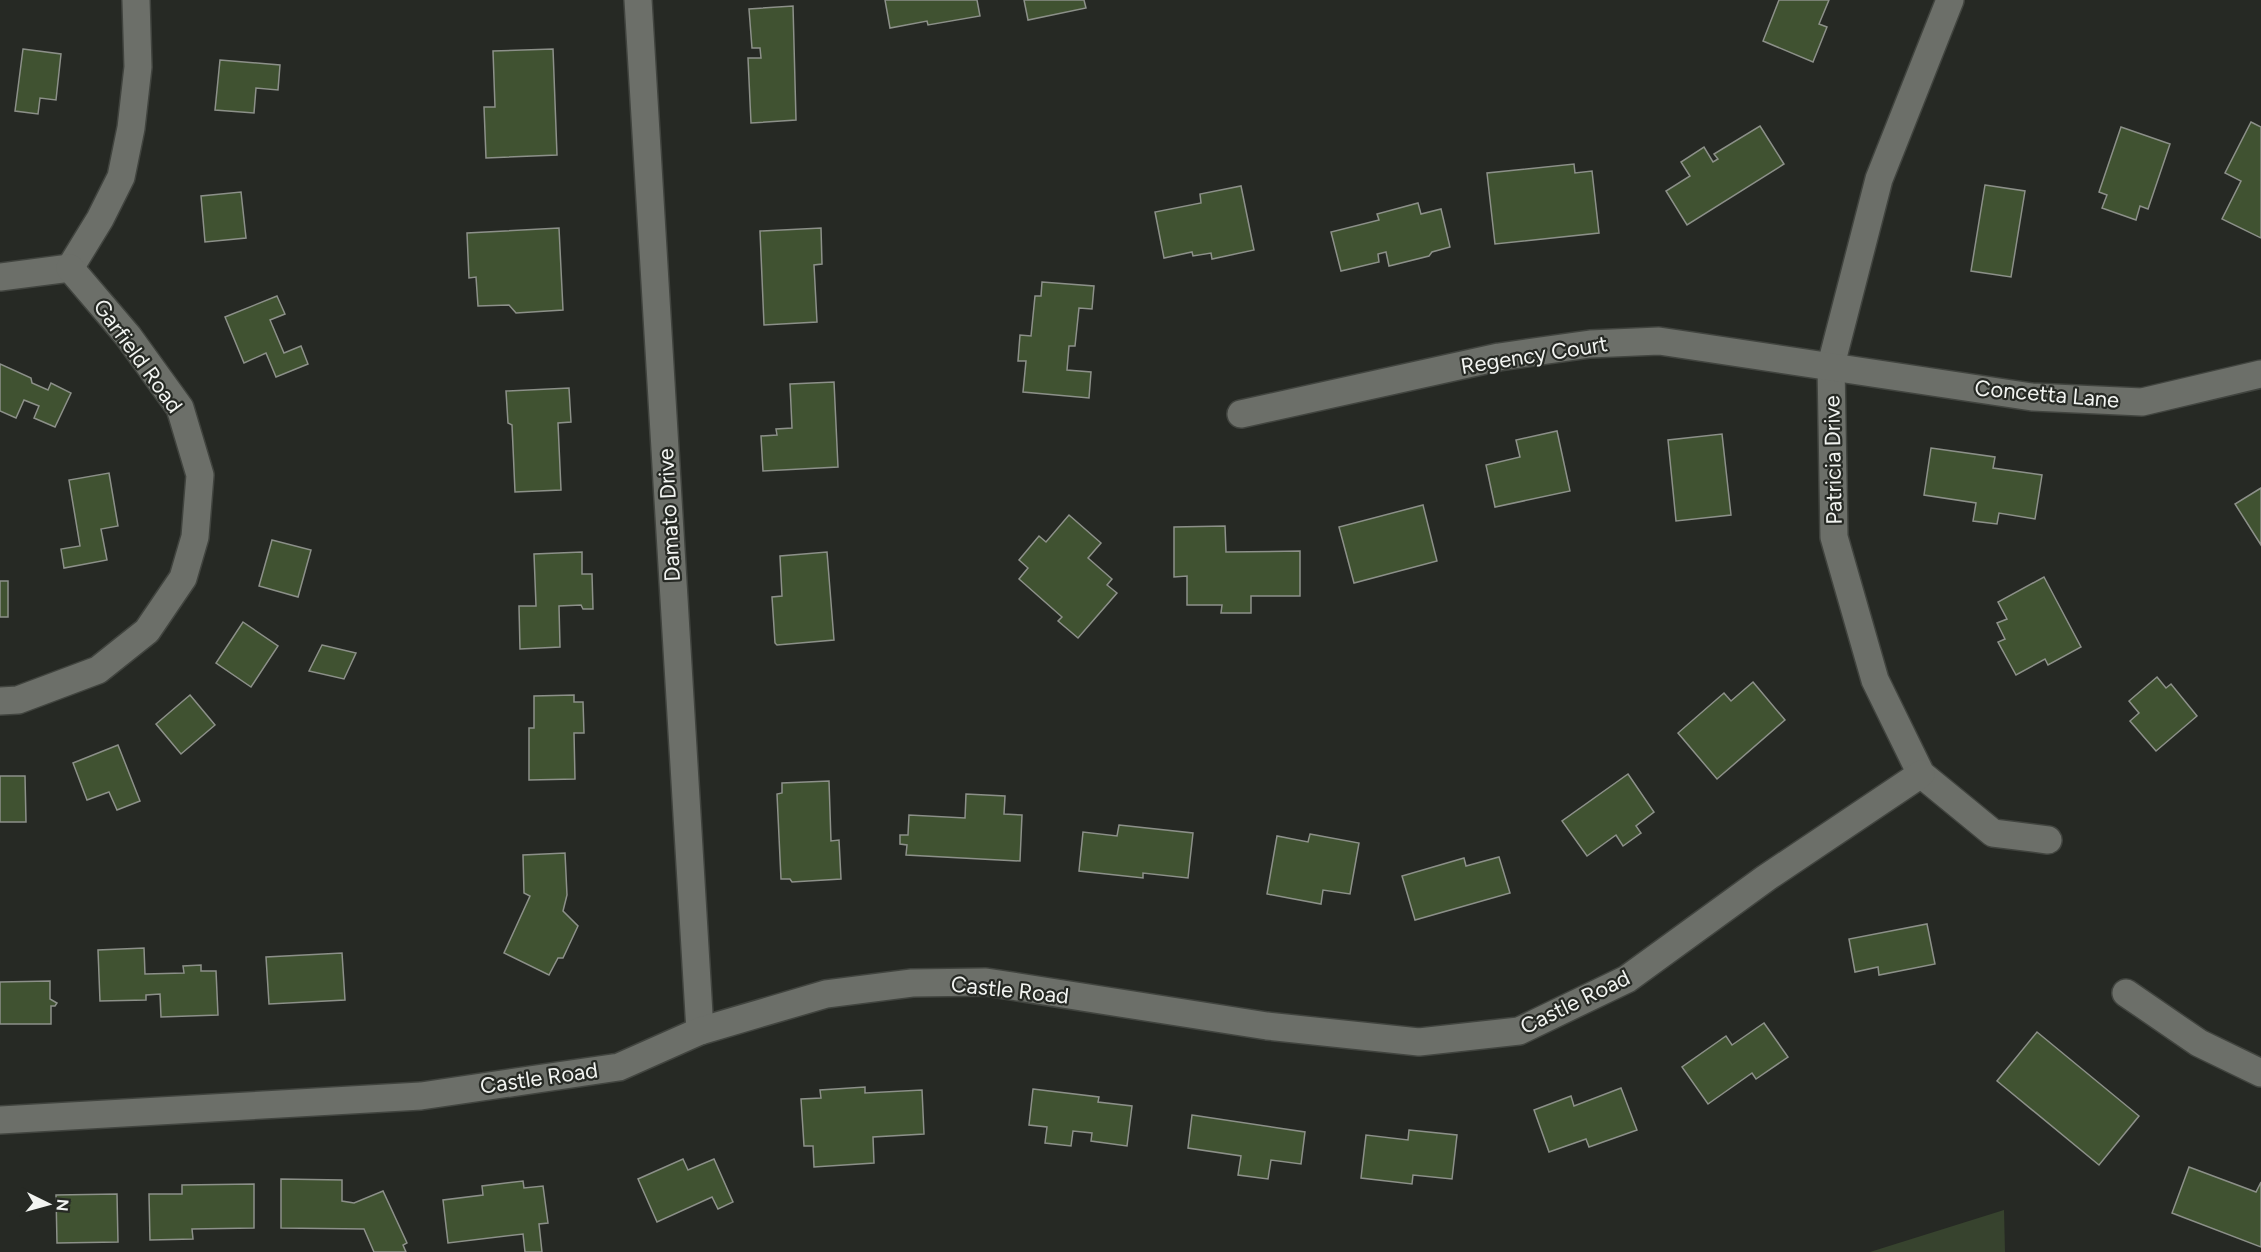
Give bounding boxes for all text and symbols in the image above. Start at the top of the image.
street label: Garfield Road [88,294,188,418]
street label: Regency Court [1459,330,1609,380]
street label: Concetta Lane [1974,374,2120,414]
street label: Patricia Drive [1818,395,1848,525]
street label: Damato Drive [652,448,686,582]
street label: Castle Road [1516,964,1634,1040]
street label: Castle Road [950,970,1070,1010]
street label: Castle Road [478,1056,600,1100]
north arrow [18,1174,78,1234]
text: N [52,1198,72,1212]

